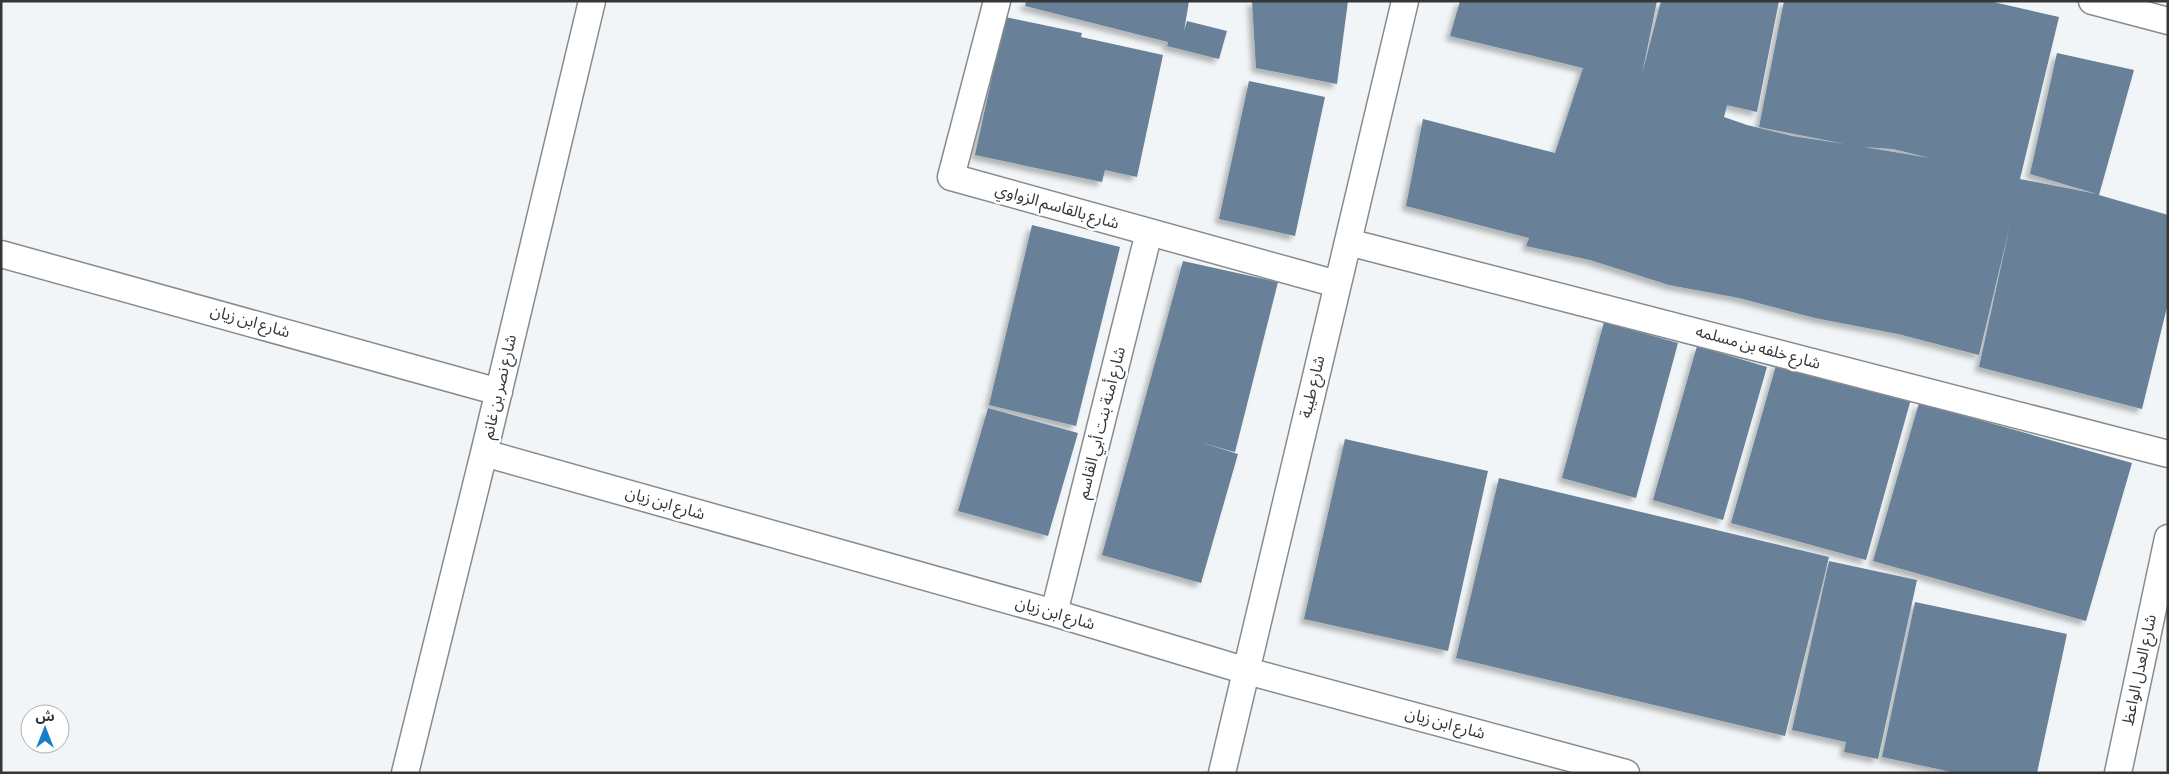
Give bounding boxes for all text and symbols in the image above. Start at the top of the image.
street label: شارع بالقاسم الزواوي [992,180,1121,236]
street label: شارع ابن زيان [207,302,292,344]
street label: شارع خلفه بن مسلمه [1693,322,1823,376]
street label: شارع نصر بن غانم [479,333,523,442]
street label: شارع أمنة بنت أبي القاسم [1073,345,1132,501]
street label: شارع طيبة [1297,354,1331,421]
street label: شارع ابن زيان [622,484,707,526]
street label: شارع ابن زيان [1012,594,1097,636]
street label: شارع العدل الواعظ [2119,613,2163,728]
north arrow [20,704,70,754]
street label: شارع ابن زيان [1402,704,1487,746]
text: ش [35,708,55,725]

